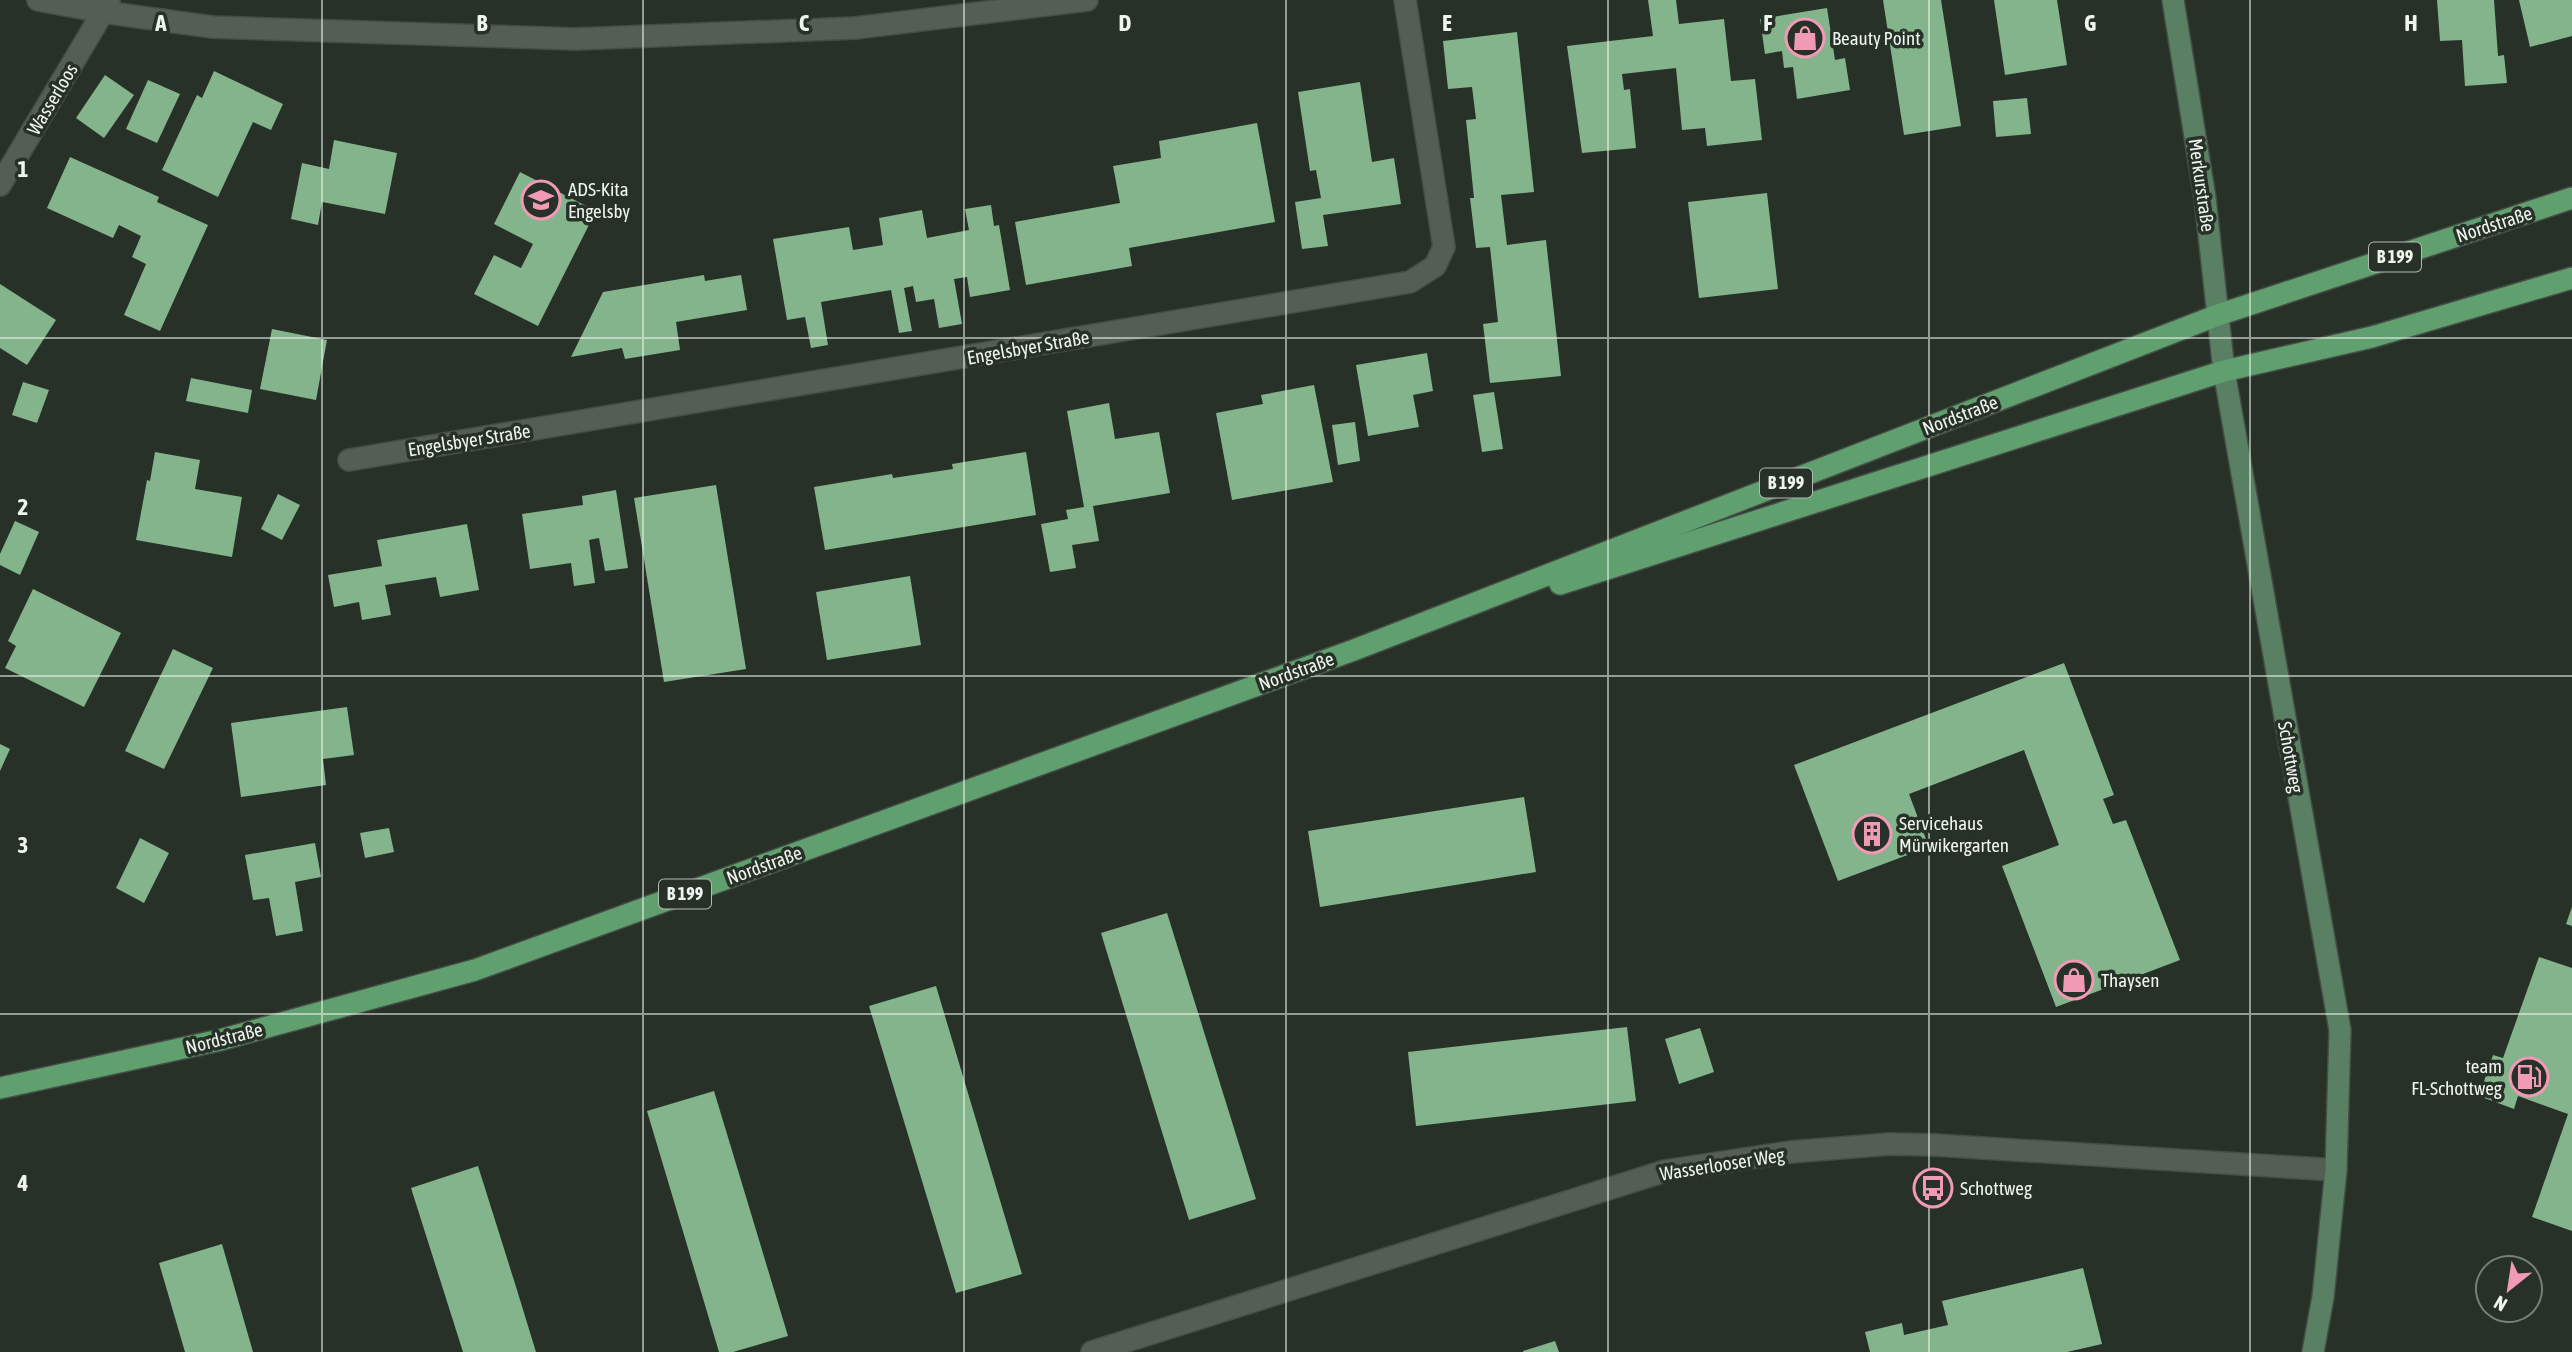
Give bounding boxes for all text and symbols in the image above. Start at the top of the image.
text: A [154,10,167,36]
text: B [477,10,488,36]
text: C [799,10,810,36]
text: D [1119,10,1132,36]
text: E [1442,10,1452,36]
text: F [1763,10,1773,36]
text: G [2084,10,2096,36]
text: H [2404,10,2418,36]
shop icon: Beauty Point [1784,17,1826,59]
place label: Beauty Point [1832,27,1921,49]
street label: Wasserloos [22,59,82,139]
street label: Merkurstraße [2185,137,2219,233]
text: 1 [18,156,29,182]
place label: ADS-Kita Engelsby [568,178,630,222]
school or university icon: ADS-Kita Engelsby [520,179,562,221]
street label: Nordstraße [2453,201,2535,247]
road number: B 199 [2369,243,2421,272]
street label: Engelsbyer Straße [965,325,1091,369]
street label: Nordstraße [1919,391,2001,439]
street label: Engelsbyer Straße [406,419,532,461]
road number: B 199 [1760,468,1812,498]
text: 2 [18,494,28,520]
street label: Nordstraße [1255,647,1337,695]
street label: Schottweg [2274,720,2308,795]
place label: Servicehaus Mürwikergarten [1899,812,2009,856]
building icon: Servicehaus Mürwikergarten [1851,813,1893,855]
text: 3 [18,832,28,858]
street label: Nordstraße [723,841,805,889]
road number: B 199 [659,880,711,908]
shop icon: Thaysen [2053,959,2095,1001]
place label: Thaysen [2101,969,2159,991]
street label: Nordstraße [183,1018,265,1058]
place label: team FL-Schottweg [2411,1055,2503,1099]
fuel station icon: team FL-Schottweg [2508,1056,2550,1098]
street label: Wasserlooser Weg [1658,1143,1787,1185]
bus stop icon: Schottweg [1912,1167,1954,1209]
text: 4 [17,1170,29,1196]
place label: Schottweg [1960,1177,2033,1199]
north arrow [2474,1254,2544,1324]
text: N [2490,1291,2511,1316]

